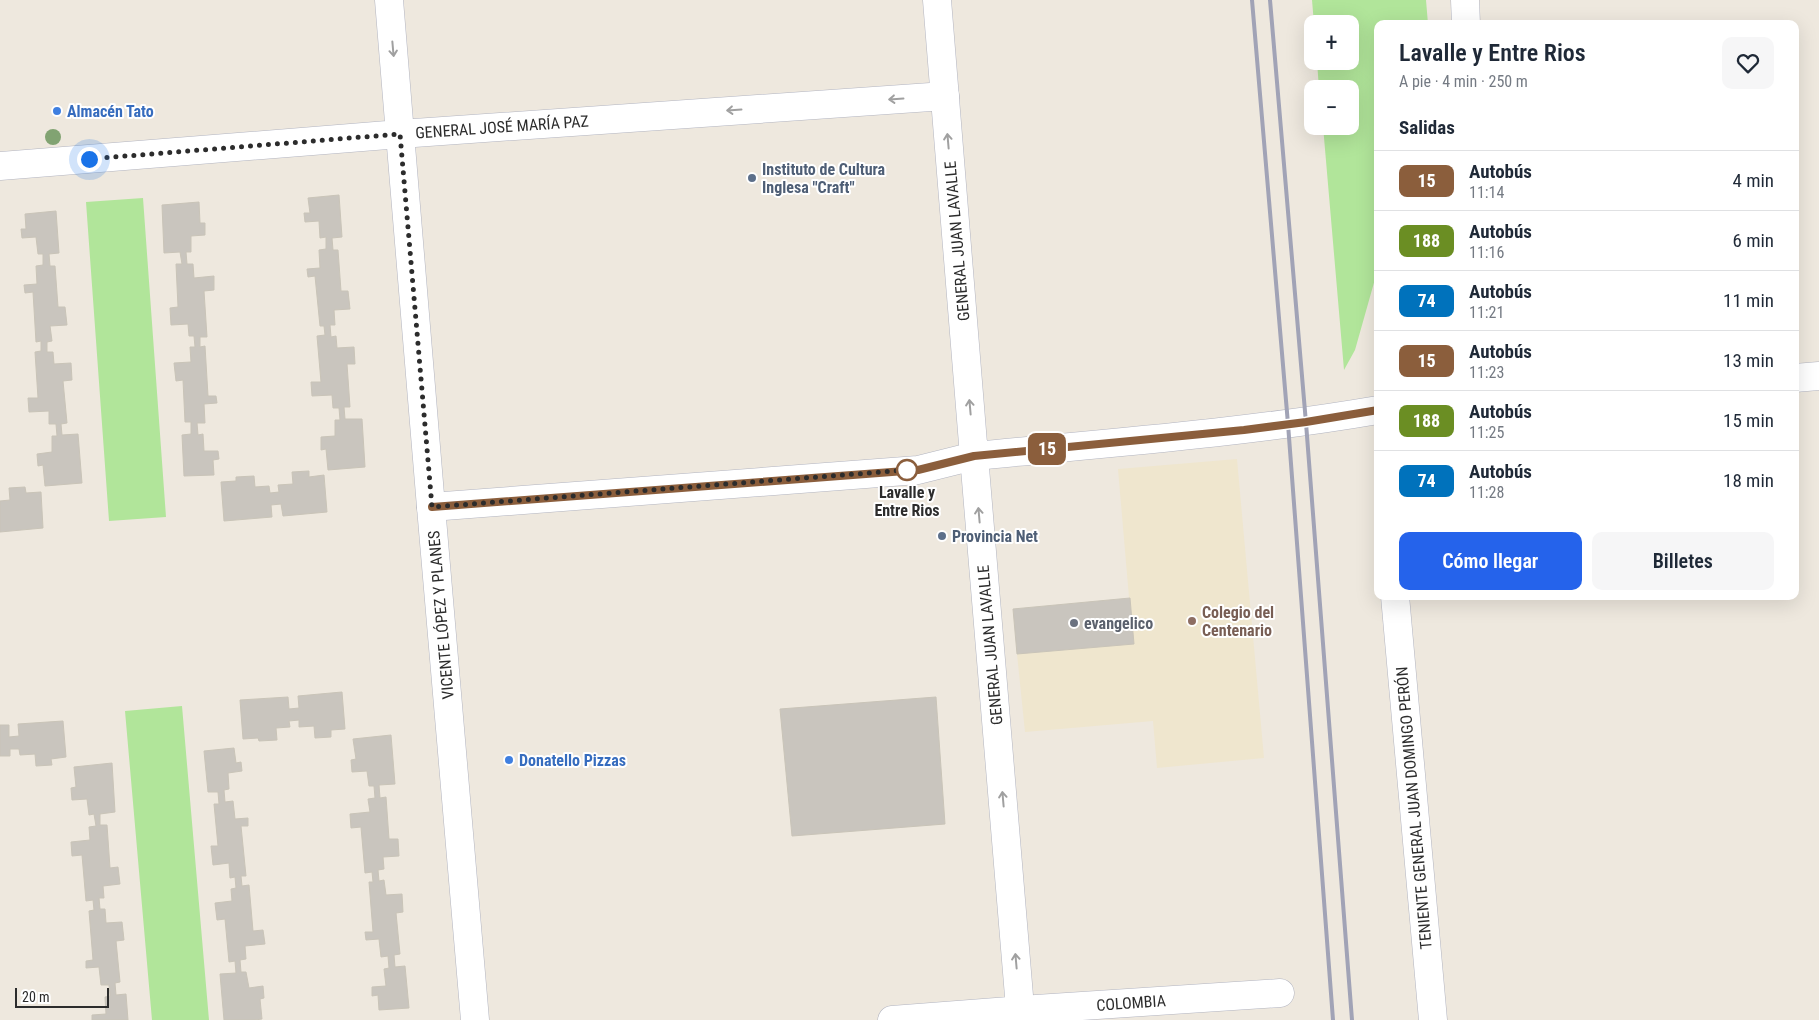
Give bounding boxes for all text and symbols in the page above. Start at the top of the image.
map controls [1304,15,1359,135]
button: + [1304,15,1359,70]
button: heart [1722,37,1774,89]
text: Lavalle y Entre Rios [1399,39,1586,67]
one-way arrow [389,40,398,56]
text: A pie · 4 min · 250 m [1399,72,1528,91]
button: − [1304,80,1359,135]
one-way arrow [888,94,904,104]
place label: Almacén Tato [67,102,154,121]
marker: Almacén Tato [51,105,63,117]
one-way arrow [726,106,742,115]
street label: GENERAL JOSÉ MARÍA PAZ [415,111,589,143]
text: Salidas [1399,116,1455,139]
one-way arrow [944,133,953,149]
your location [77,147,102,172]
place label: Instituto de Cultura Inglesa "Craft" [762,160,886,197]
street label: GENERAL JUAN LAVALLE [941,160,973,322]
text: Autobús [1469,160,1532,183]
text: 4 min [1732,169,1774,192]
text: 15 [1417,170,1436,191]
marker: Instituto de Cultura Inglesa "Craft" [746,172,758,184]
text: 11:14 [1469,183,1504,202]
text: Autobús [1469,220,1532,243]
text: 6 min [1732,229,1774,252]
text: 188 [1413,230,1440,251]
text: 11:16 [1469,243,1504,262]
text: Autobús [1469,280,1532,303]
text: 11 min [1723,289,1774,312]
text: 74 [1417,290,1436,311]
text: 11:21 [1469,303,1504,322]
text: Autobús [1469,340,1532,363]
text: 13 min [1723,349,1774,372]
text: 15 [1417,350,1436,371]
text: 11:23 [1469,363,1504,382]
one-way arrow [965,400,975,416]
text: Autobús [1469,400,1532,423]
text: 15 min [1723,409,1774,432]
text: 188 [1413,410,1440,431]
text: 11:25 [1469,423,1504,442]
line badge: 15 [1024,433,1070,465]
text: 15 [1038,438,1056,459]
marker: Lavalle y Entre Rios [896,459,918,481]
text: Autobús [1469,460,1532,483]
text: 18 min [1723,469,1774,492]
text: 74 [1417,470,1436,491]
place label: Lavalle y Entre Rios [874,483,940,520]
text: 11:28 [1469,483,1504,502]
one-way arrow [974,507,984,523]
place label: Provincia Net [952,527,1038,546]
street label: VICENTE LÓPEZ Y PLANES [423,530,458,700]
marker: Provincia Net [936,530,948,542]
button: Cómo llegar [1399,532,1582,590]
button: Billetes [1592,532,1774,590]
street label: GENERAL JUAN LAVALLE [974,564,1006,726]
place label: Colegio del Centenario [1202,603,1274,640]
place label: evangelico [1084,614,1153,633]
marker: Colegio del Centenario [1186,615,1198,627]
marker: evangelico [1068,617,1080,629]
street label: TENIENTE GENERAL JUAN DOMINGO PERÓN [1391,666,1436,950]
place label: Donatello Pizzas [519,751,626,770]
marker: Donatello Pizzas [503,754,515,766]
one-way arrow [998,791,1008,807]
one-way arrow [1012,953,1021,969]
scale bar [15,985,109,1008]
text: 20 m [22,989,50,1005]
street label: COLOMBIA [1096,991,1166,1015]

